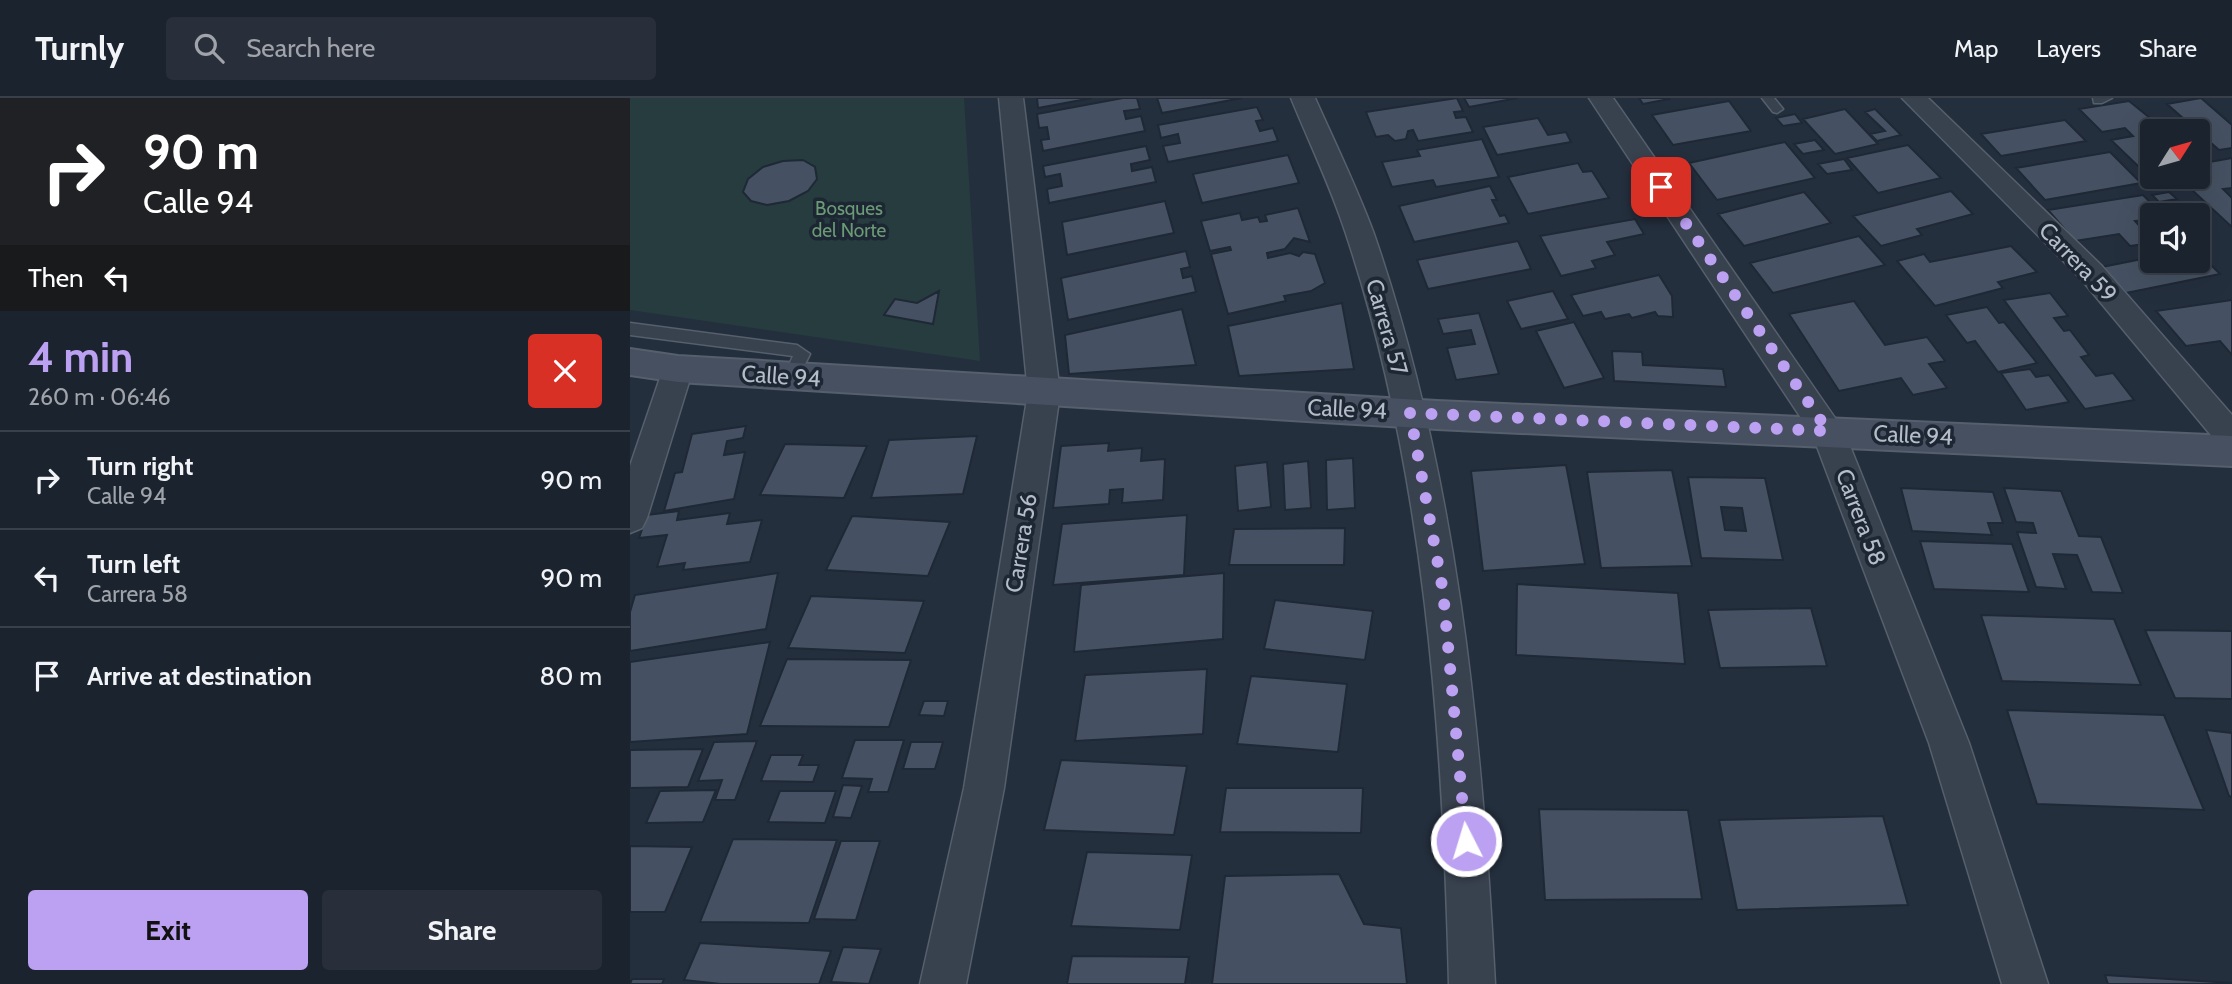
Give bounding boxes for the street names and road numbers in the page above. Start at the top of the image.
street label: Carrera 59 [2033,216,2123,308]
street label: Carrera 57 [1360,276,1414,379]
street label: Calle 94 [740,359,822,393]
street label: Calle 94 [1307,393,1387,425]
street label: Calle 94 [1873,419,1953,451]
street label: Carrera 58 [1830,465,1892,569]
street label: Carrera 56 [999,491,1043,595]

